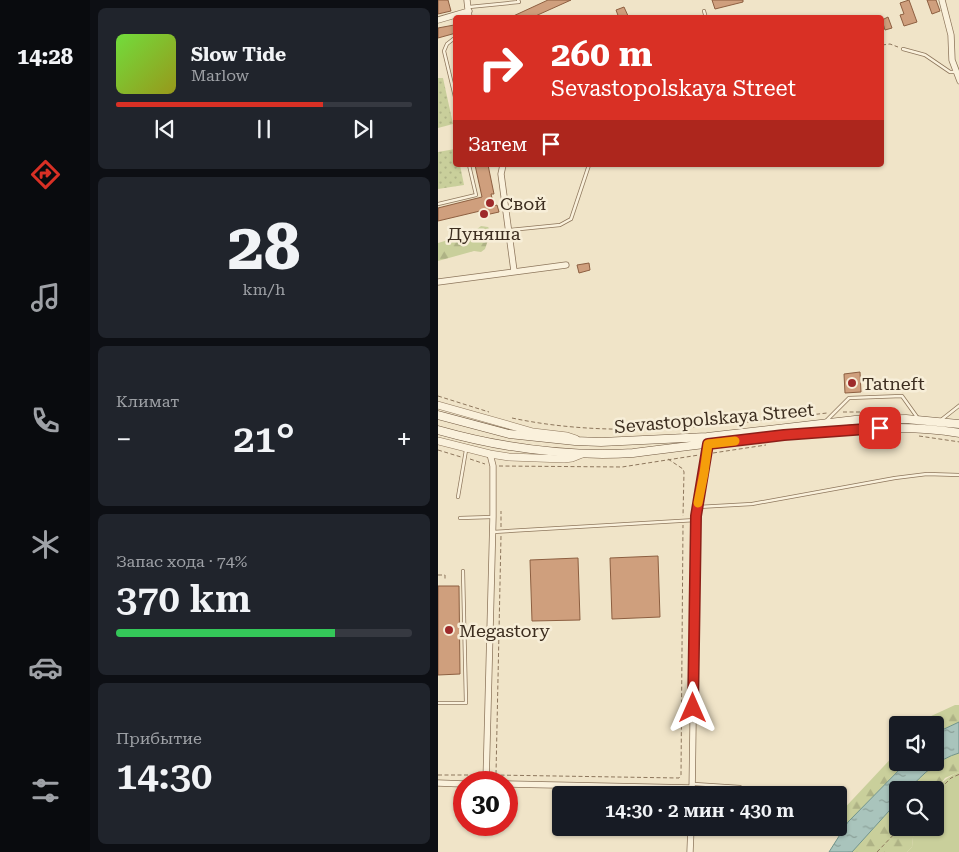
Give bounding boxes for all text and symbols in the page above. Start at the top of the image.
text: 260 m [551,34,652,75]
icon: right [468,35,533,100]
text: Slow Tide [191,43,286,66]
text: 14:28 [17,44,73,69]
text: Marlow [191,66,249,85]
text: Sevastopolskaya Street [551,76,796,101]
icon: previous [151,115,179,143]
icon: pause [250,115,278,143]
icon: next [349,115,377,143]
icon: arrive [537,130,565,158]
text: Затем [468,133,527,156]
icon: directions [28,157,63,192]
place label: Свой [500,193,546,214]
marker: Свой [484,197,496,209]
marker: Дуняша [478,208,490,220]
text: 28 [228,209,300,285]
place label: Дуняша [448,223,521,244]
icon: music [28,280,63,315]
text: km/h [243,280,285,299]
place label: Tatneft [862,373,925,394]
marker: Tatneft [846,377,858,389]
text: Климат [116,392,179,411]
street label: Sevastopolskaya Street [613,399,815,437]
icon: phone [28,403,63,438]
pin [859,407,901,449]
icon: arrive [866,414,894,442]
text: 21° [233,417,295,461]
text: − [116,423,132,456]
text: + [396,423,412,456]
icon: climate [28,527,63,562]
text: Запас хода · 74% [116,552,247,571]
text: 370 km [116,577,251,621]
place label: Megastory [459,620,550,641]
marker: Megastory [443,624,455,636]
icon: car [28,650,63,685]
position arrow [666,681,718,733]
map controls [889,716,944,836]
button: sound [889,716,944,771]
text: Прибытие [116,729,202,748]
text: 14:30 [116,754,212,798]
speed limit sign: 30 [453,771,518,836]
icon: filters [28,773,63,808]
button: search [889,781,944,836]
text: 14:30 · 2 мин · 430 m [605,799,794,822]

